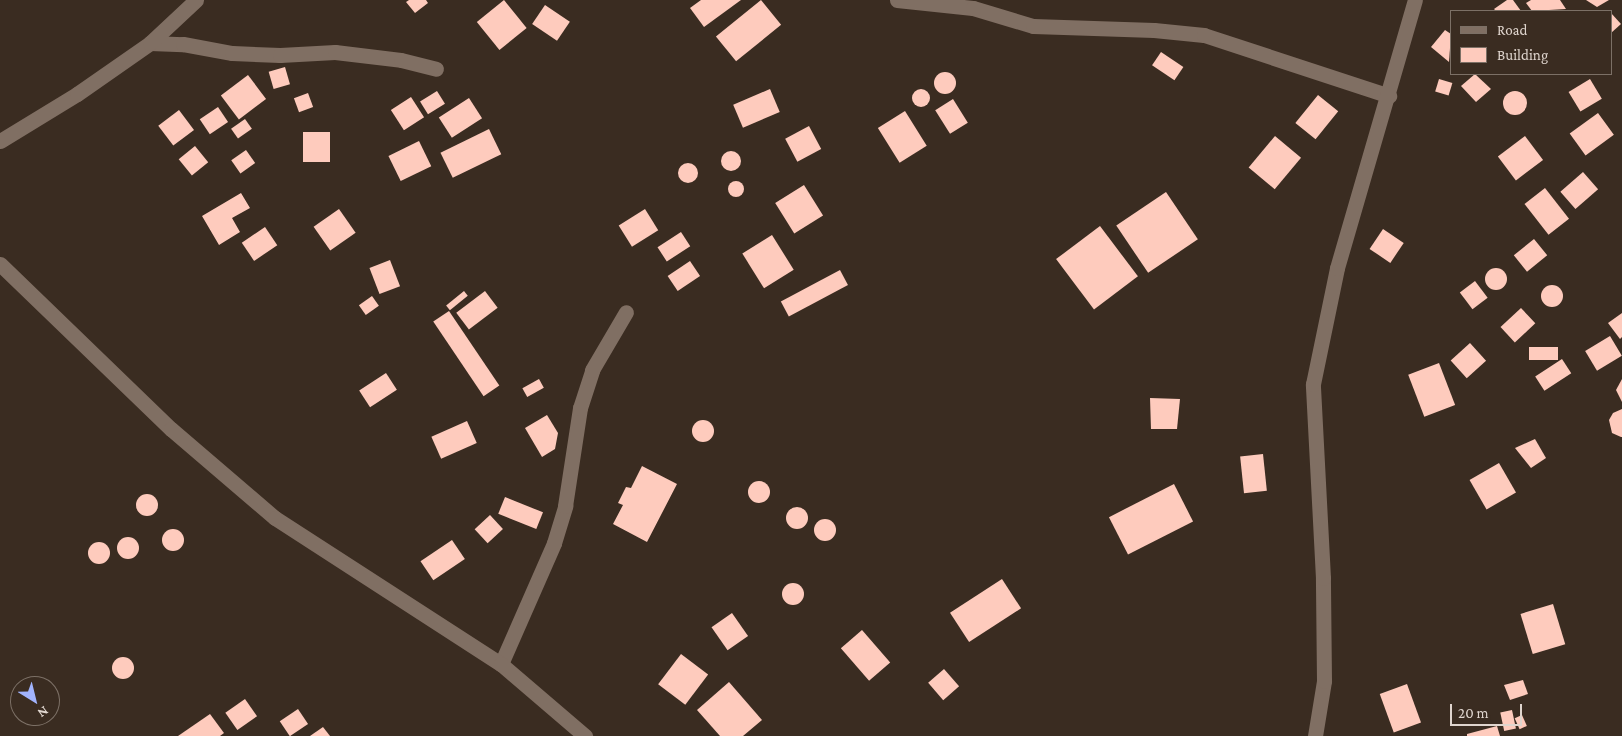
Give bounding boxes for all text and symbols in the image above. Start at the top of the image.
legend [1450,10,1612,75]
text: Road [1497,22,1527,38]
text: Building [1497,47,1548,63]
north arrow [10,676,60,726]
scale bar [1452,694,1524,726]
text: N [35,703,52,722]
text: 20 m [1458,705,1489,721]

